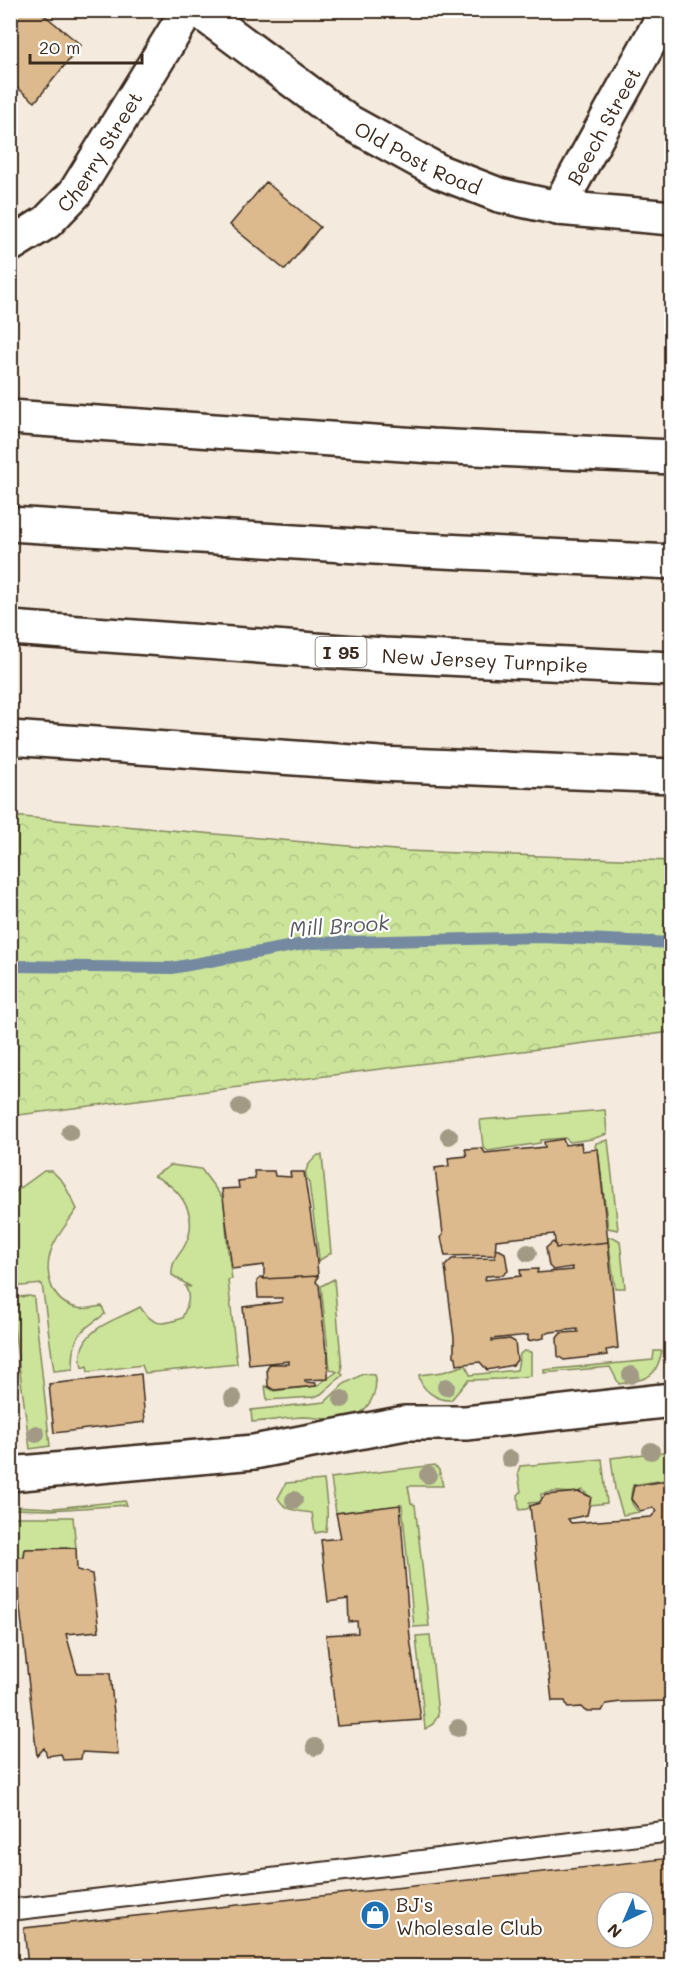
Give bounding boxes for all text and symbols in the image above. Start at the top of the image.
scale bar [30,27,142,65]
text: 20 m [39,35,80,59]
street label: Beech Street [561,62,646,189]
street label: Cherry Street [51,86,148,217]
street label: Old Post Road [350,115,485,200]
road number: I 95 [316,637,366,667]
street label: New Jersey Turnpike [381,642,589,678]
water label: Mill Brook [288,908,391,942]
north arrow [595,1890,655,1950]
place label: BJ's Wholesale Club [396,1891,543,1940]
shop icon: BJ's Wholesale Club [359,1899,391,1931]
text: N [603,1919,626,1943]

